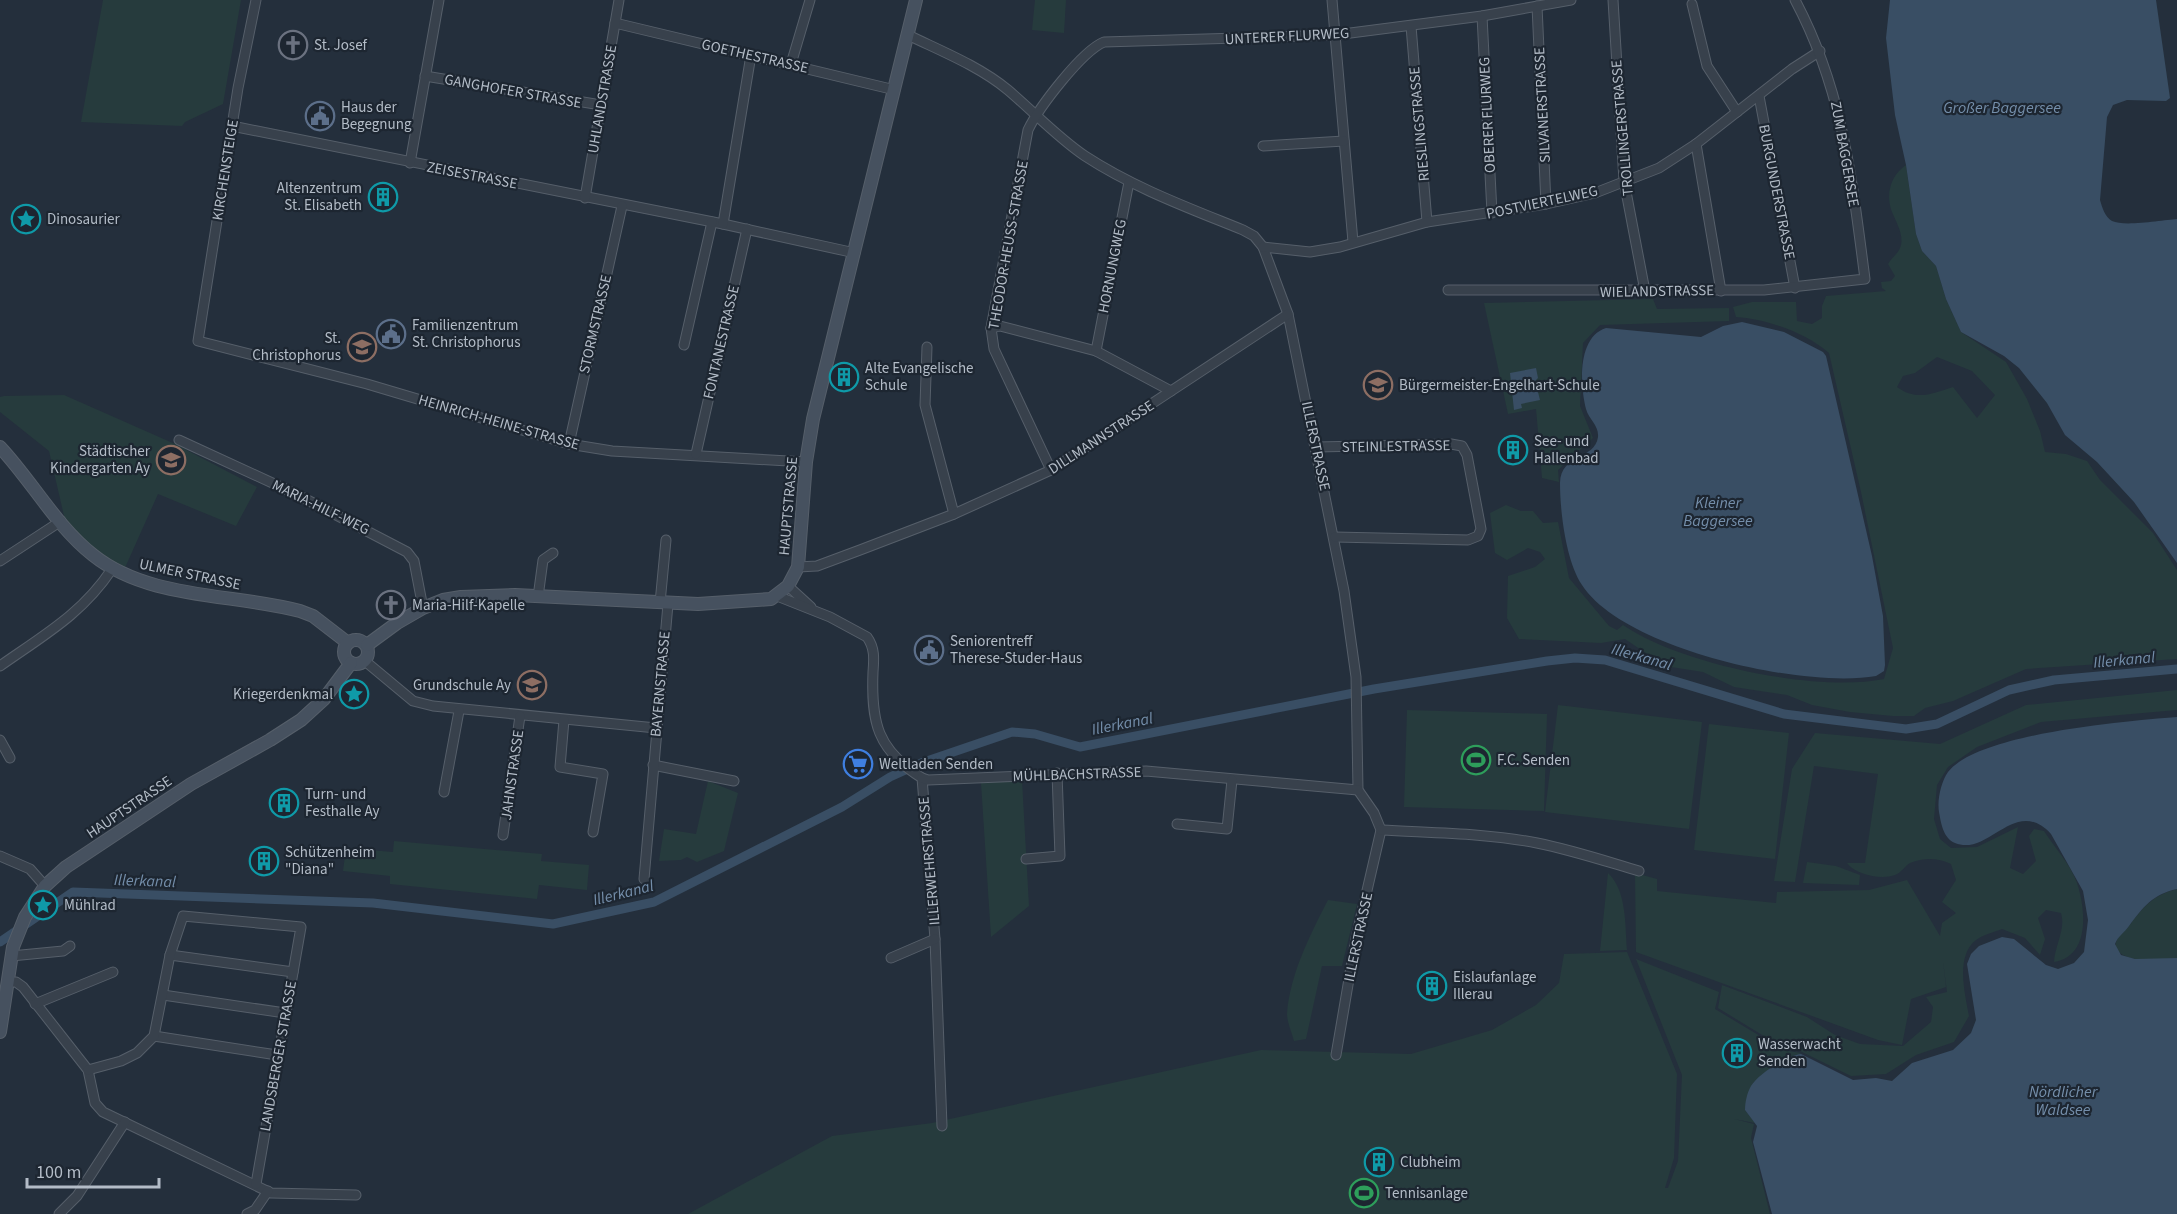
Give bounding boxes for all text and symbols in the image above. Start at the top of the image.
street label: UNTERER FLURWEG [1224,23,1350,50]
church icon: St. Josef [277,29,309,61]
street label: GOETHESTRASSE [699,34,810,79]
place label: St. Josef [314,35,368,56]
street label: UHLANDSTRASSE [583,43,622,155]
street label: SILVANERSTRASSE [1529,47,1556,163]
street label: OBERER FLURWEG [1474,56,1501,174]
street label: TROLLINGERSTRASSE [1606,59,1639,197]
street label: RIESLINGSTRASSE [1404,66,1435,182]
street label: GANGHOFER STRASSE [443,69,583,114]
place label: Haus der Begegnung [341,97,412,135]
water label: Großer Baggersee [1943,97,2061,119]
public building icon: Haus der Begegnung [304,100,336,132]
street label: ZUM BAGGERSEE [1825,100,1864,209]
street label: KIRCHENSTEIGE [207,118,244,222]
street label: BURGUNDERSTRASSE [1753,123,1800,262]
street label: ZEISESTRASSE [425,156,519,195]
street label: THEODOR-HEUSS-STRASSE [983,159,1034,331]
place label: Altenzentrum St. Elisabeth [277,178,362,216]
street label: POSTVIERTELWEG [1484,180,1600,225]
building icon: Altenzentrum St. Elisabeth [367,181,399,213]
place icon: Dinosaurier [10,203,42,235]
place label: Dinosaurier [47,209,121,230]
street label: HORNUNGWEG [1093,217,1132,315]
street label: STORMSTRASSE [574,273,617,376]
street label: WIELANDSTRASSE [1600,280,1714,303]
street label: FONTANESTRASSE [698,283,745,401]
place label: Familienzentrum St. Christophorus [412,315,520,353]
public building icon: Familienzentrum St. Christophorus [375,318,407,350]
place label: St. Christophorus [252,328,341,366]
school or university icon: St. Christophorus [346,331,378,363]
place label: Alte Evangelische Schule [865,358,974,396]
building icon: Alte Evangelische Schule [828,361,860,393]
school or university icon: Bürgermeister-Engelhart-Schule [1362,369,1394,401]
place label: Bürgermeister-Engelhart-Schule [1399,375,1600,396]
street label: HEINRICH-HEINE-STRASSE [416,389,582,456]
street label: DILLMANNSTRASSE [1044,395,1158,480]
street label: ILLERSTRASSE [1296,399,1335,493]
place label: See- und Hallenbad [1534,431,1599,469]
building icon: See- und Hallenbad [1497,434,1529,466]
street label: STEINLESTRASSE [1342,435,1451,458]
place label: Städtischer Kindergarten Ay [50,441,151,479]
school or university icon: Städtischer Kindergarten Ay [155,444,187,476]
street label: HAUPTSTRASSE [774,456,803,556]
street label: MARIA-HILF-WEG [268,475,373,540]
water label: Kleiner Baggersee [1683,492,1753,532]
street label: ULMER STRASSE [137,553,243,596]
church icon: Maria-Hilf-Kapelle [375,589,407,621]
place label: Maria-Hilf-Kapelle [412,595,525,616]
street label: BAYERNSTRASSE [645,630,676,738]
place label: Seniorentreff Therese-Studer-Haus [950,631,1082,669]
public building icon: Seniorentreff Therese-Studer-Haus [913,634,945,666]
water label: Illerkanal [1609,638,1675,676]
water label: Illerkanal [2092,646,2156,674]
school or university icon: Grundschule Ay [516,669,548,701]
place label: Grundschule Ay [413,675,511,696]
place icon: Kriegerdenkmal [338,678,370,710]
place label: Kriegerdenkmal [233,684,333,705]
water label: Illerkanal [1090,707,1155,741]
street label: JAHNSTRASSE [496,729,529,822]
sports icon: F.C. Senden [1460,744,1492,776]
supermarket icon: Weltladen Senden [842,748,874,780]
place label: F.C. Senden [1497,750,1570,771]
place label: Weltladen Senden [879,754,993,775]
street label: MÜHLBACHSTRASSE [1012,762,1142,787]
street label: HAUPTSTRASSE [82,771,176,844]
place label: Turn- und Festhalle Ay [305,784,380,822]
building icon: Turn- und Festhalle Ay [268,787,300,819]
street label: ILLERWEHRSTRASSE [913,796,946,926]
place label: Schützenheim "Diana" [285,842,375,880]
building icon: Schützenheim "Diana" [248,845,280,877]
water label: Illerkanal [114,869,176,893]
water label: Illerkanal [591,875,656,911]
place icon: Mühlrad [27,889,59,921]
street label: ILLERSTRASSE [1339,890,1378,984]
place label: Mühlrad [64,895,116,916]
place label: Eislaufanlage Illerau [1453,967,1536,1005]
building icon: Eislaufanlage Illerau [1416,970,1448,1002]
street label: LANDSBERGER STRASSE [255,979,302,1133]
place label: Wasserwacht Senden [1758,1034,1841,1072]
building icon: Wasserwacht Senden [1721,1037,1753,1069]
water label: Nördlicher Waldsee [2029,1081,2099,1121]
building icon: Clubheim [1363,1146,1395,1178]
scale bar [27,1151,159,1189]
place label: Clubheim [1400,1152,1461,1173]
text: 100 m [36,1160,81,1185]
sports icon: Tennisanlage [1348,1177,1380,1209]
place label: Tennisanlage [1385,1183,1468,1204]

